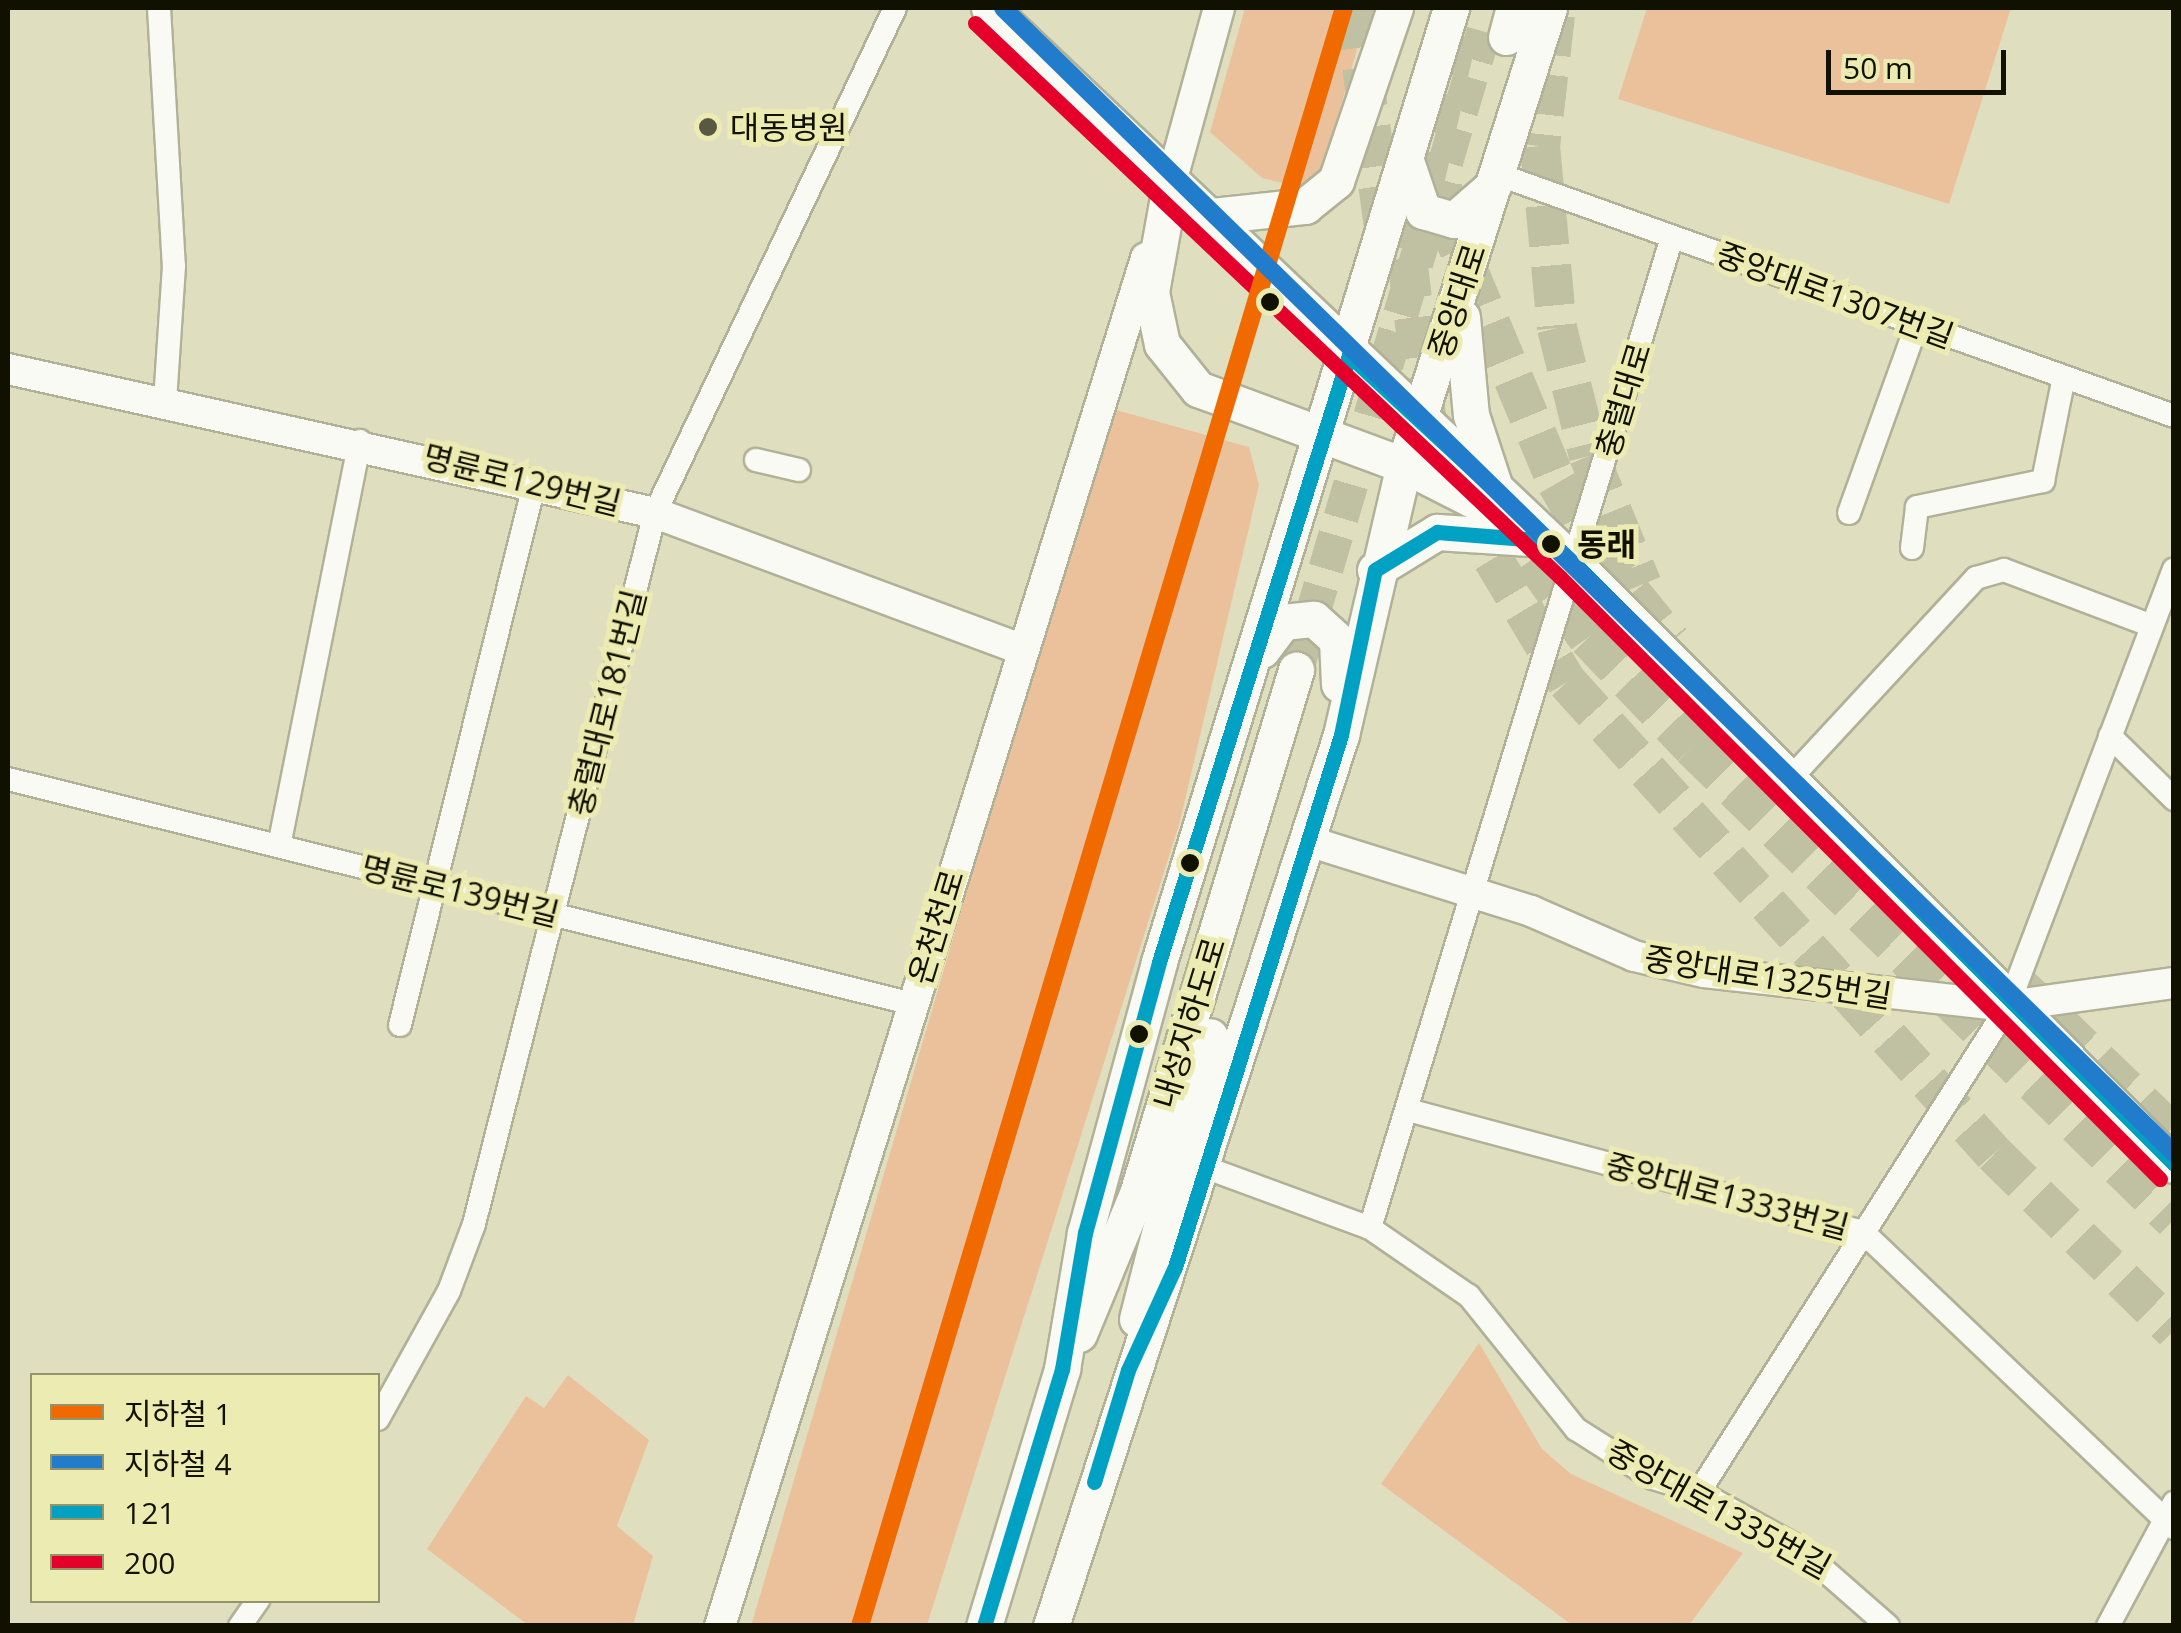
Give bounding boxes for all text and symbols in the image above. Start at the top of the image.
scale bar [1831,30,2011,92]
text: 50 m [1843,47,1913,88]
place label: 대동병원 [730,108,848,146]
marker: 대동병원 [695,114,721,140]
street label: 중앙대로1307번길 [1711,234,1959,356]
street label: 중앙대로 [1421,239,1493,363]
unlabelled marker [1260,292,1280,312]
street label: 충렬대로 [1587,338,1659,462]
street label: 명륜로129번길 [419,437,625,523]
place label: 동래 [1577,525,1636,563]
marker: 동래 [1534,527,1568,561]
street label: 충렬대로181번길 [560,586,654,820]
street label: 명륜로139번길 [357,848,563,934]
unlabelled marker [1180,853,1200,873]
street label: 온천천로 [900,865,972,989]
street label: 내성지하도로 [1145,933,1233,1113]
street label: 중앙대로1325번길 [1642,938,1894,1016]
unlabelled marker [1129,1024,1149,1044]
street label: 중앙대로1333번길 [1601,1145,1853,1247]
legend [30,1373,380,1603]
text: 지하철 1 [124,1393,232,1434]
street label: 중앙대로1335번길 [1600,1432,1838,1586]
text: 지하철 4 [124,1443,232,1484]
text: 121 [124,1492,175,1533]
text: 200 [124,1542,175,1583]

